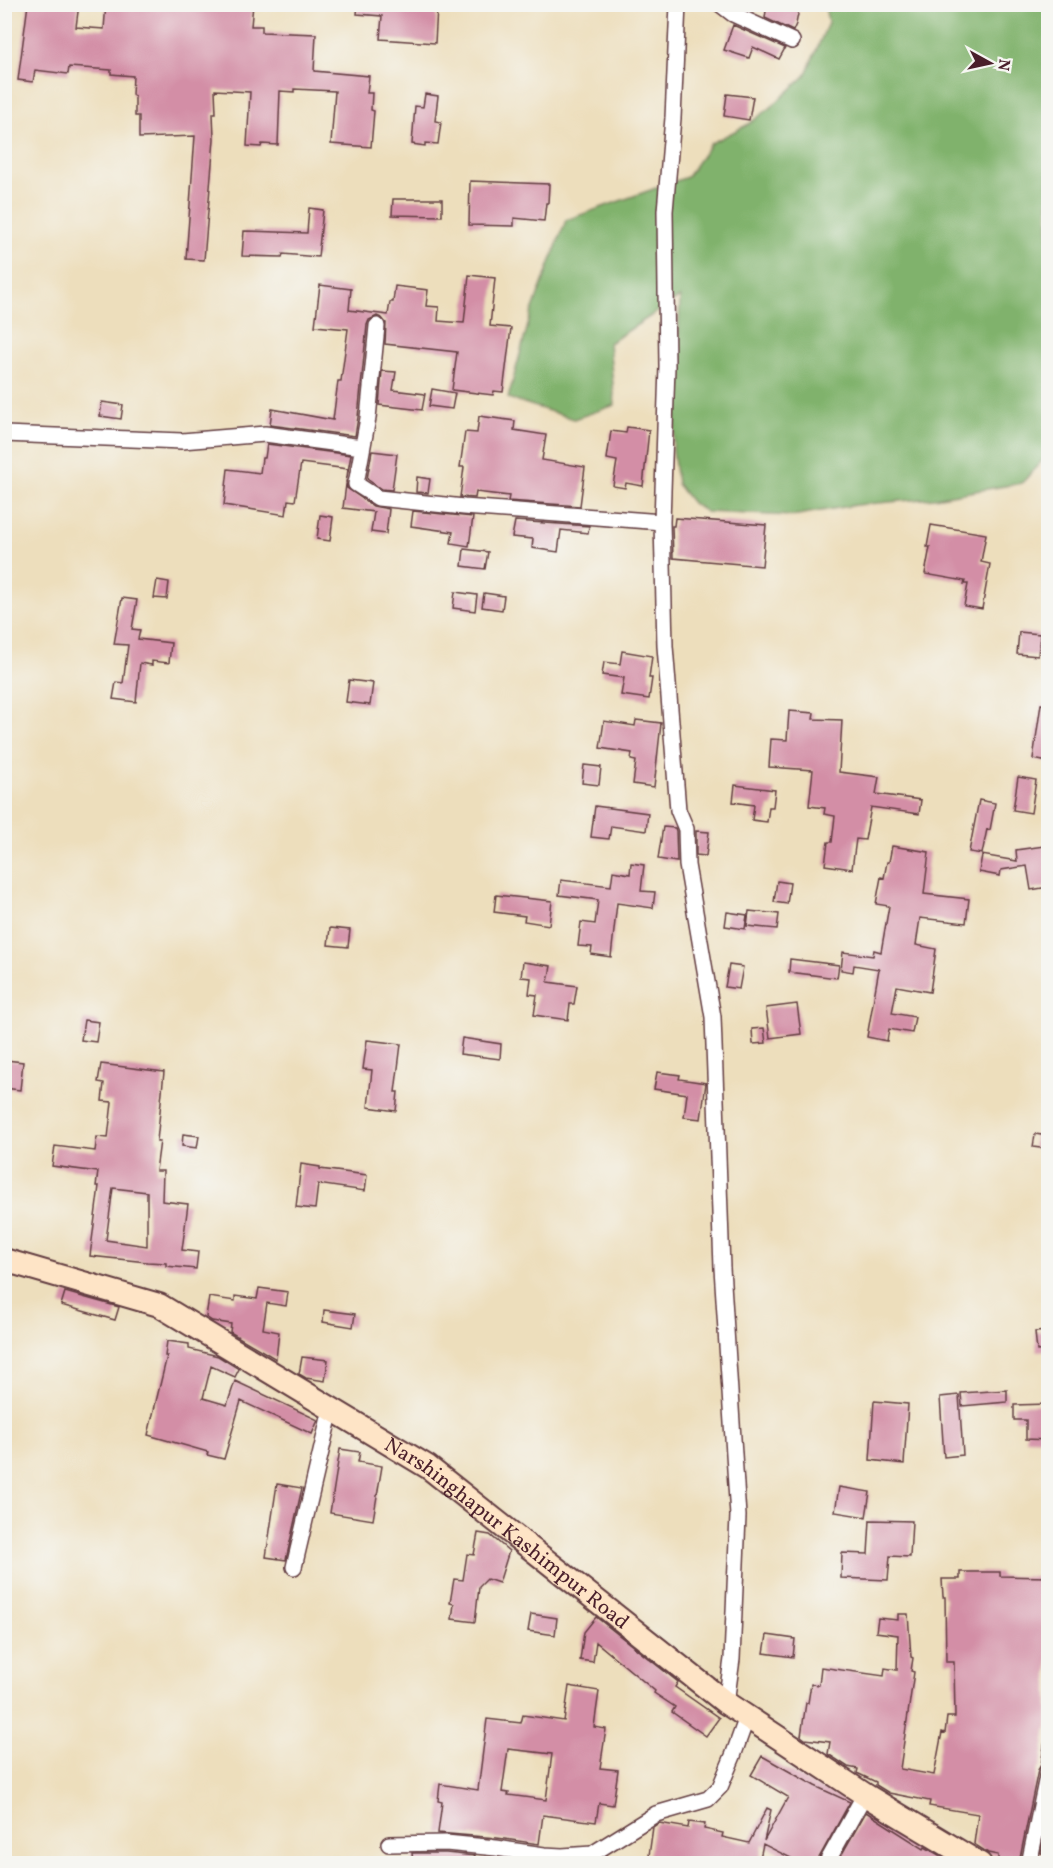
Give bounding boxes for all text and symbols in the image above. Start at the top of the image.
north arrow [960,33,1020,93]
text: N [991,58,1015,72]
street label: Narshinghapur Kashimpur Road [378,1431,635,1637]

